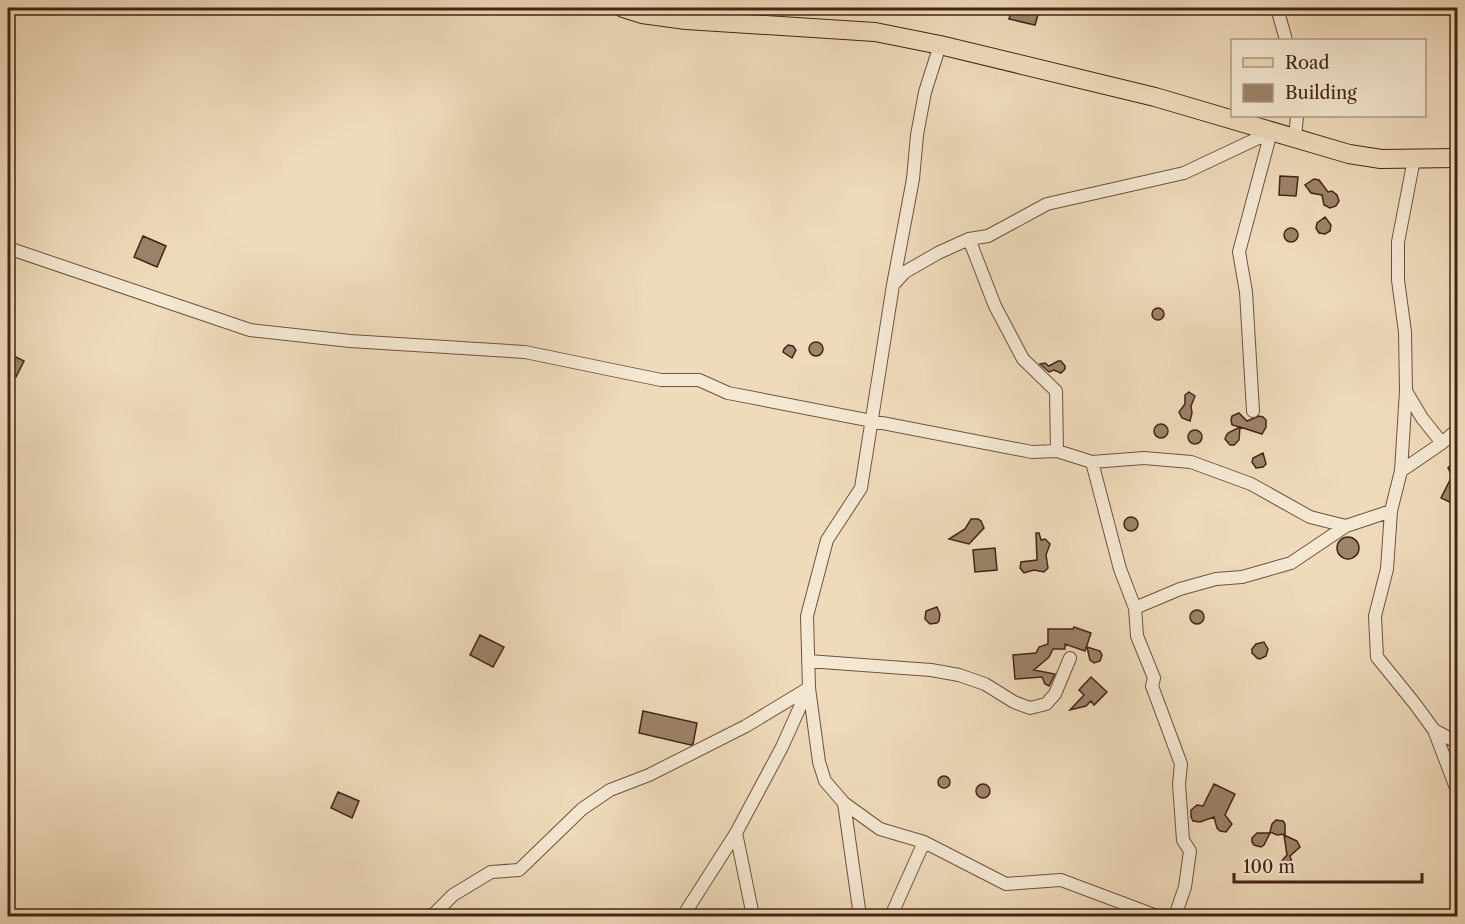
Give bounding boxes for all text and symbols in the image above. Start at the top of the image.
legend [1231,39,1426,117]
text: Road [1285,52,1330,74]
text: Building [1285,82,1357,104]
scale bar [1234,846,1422,884]
text: 100 m [1243,856,1295,878]

